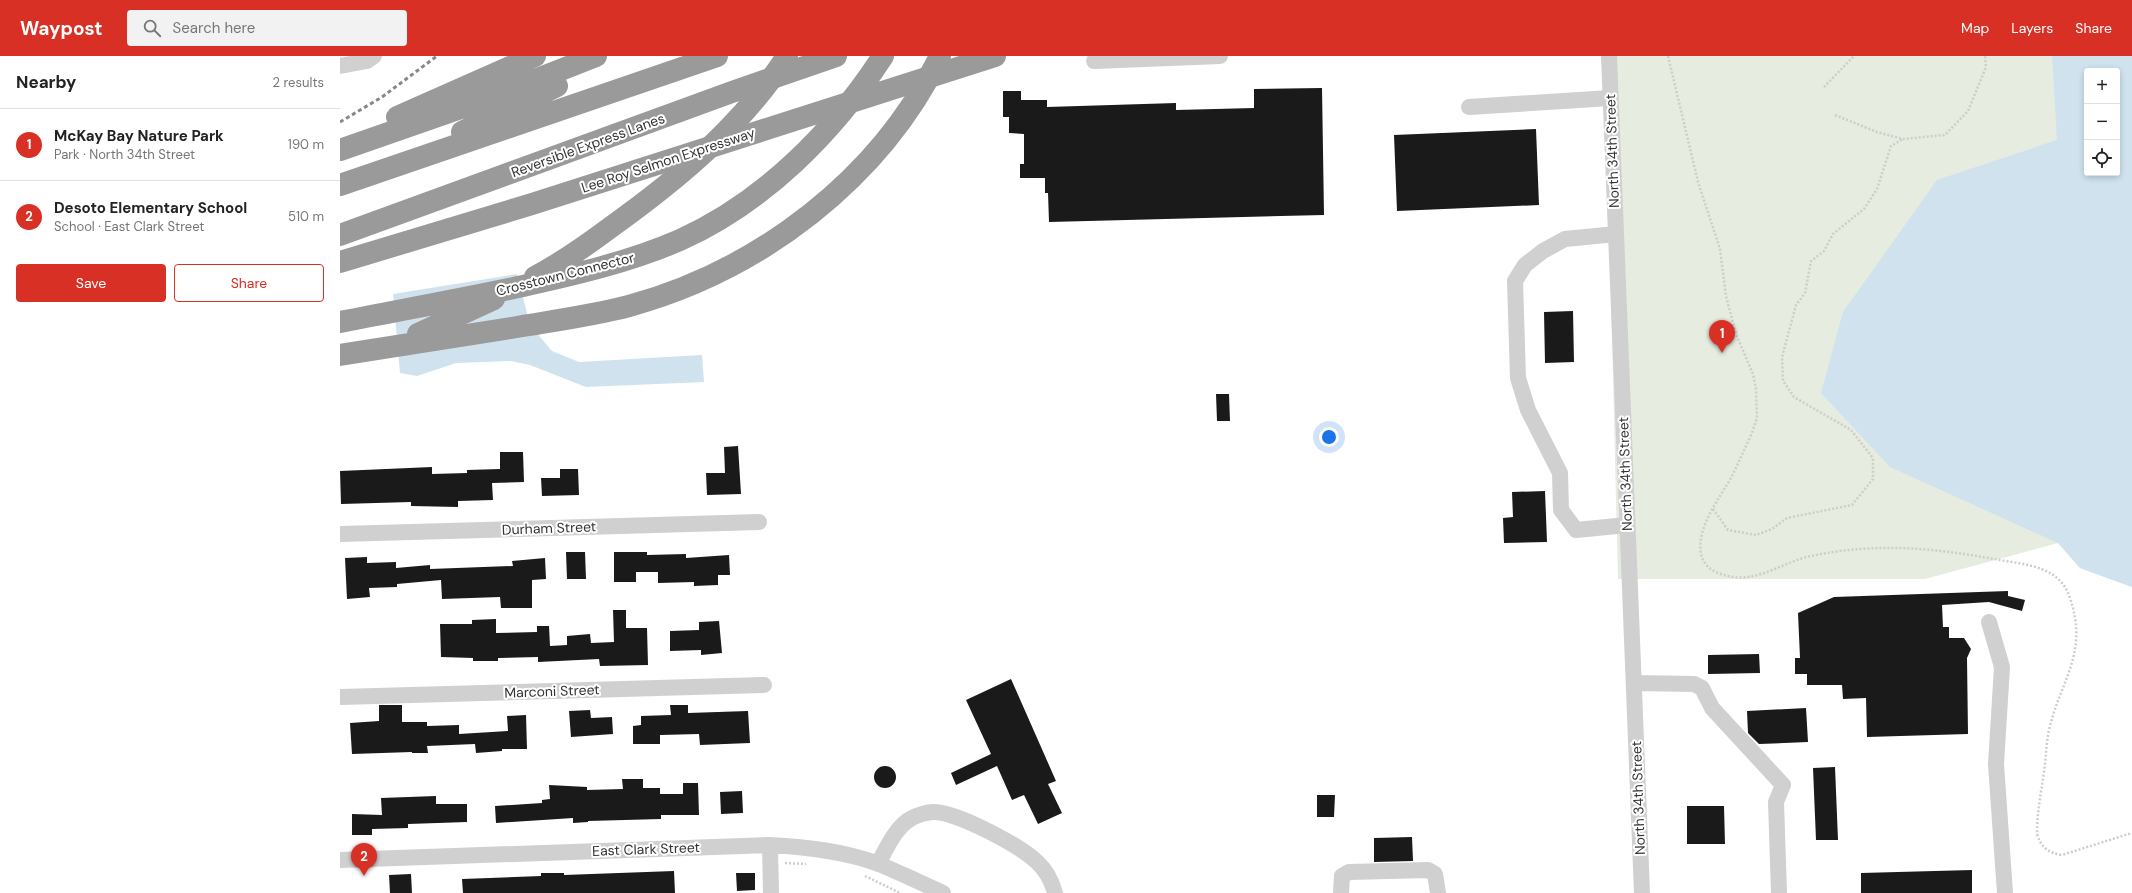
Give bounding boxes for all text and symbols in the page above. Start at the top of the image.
search box [127,10,407,46]
text: Waypost [20,16,103,41]
icon: search [141,17,163,39]
text: Search here [173,18,255,38]
text: Map [1961,19,1989,37]
text: Layers [2011,19,2053,37]
text: Share [2075,19,2112,37]
map controls [2084,68,2120,176]
button: + [2084,68,2120,104]
text: Nearby [16,71,76,93]
text: 2 results [273,74,324,91]
street label: North 34th Street [1601,94,1623,208]
button: − [2084,104,2120,140]
street label: Reversible Express Lanes [509,109,667,181]
street label: Lee Roy Selmon Expressway [579,123,757,197]
text: McKay Bay Nature Park [54,126,224,146]
text: 1 [27,136,31,153]
text: 190 m [288,136,324,153]
button: locate [2084,140,2120,176]
text: Park · North 34th Street [54,146,195,163]
text: Desoto Elementary School [54,198,247,218]
text: 2 [25,208,33,225]
text: 510 m [288,208,324,225]
text: School · East Clark Street [54,218,204,235]
street label: Crosstown Connector [494,248,636,300]
button: Save [16,264,166,302]
button: Share [174,264,324,302]
pin: 1 [1709,320,1735,353]
street label: North 34th Street [1614,417,1636,531]
your location [1319,427,1339,447]
street label: Durham Street [502,517,596,539]
street label: Marconi Street [504,680,600,702]
street label: North 34th Street [1627,741,1649,855]
street label: East Clark Street [592,838,700,860]
pin: 2 [351,843,377,876]

